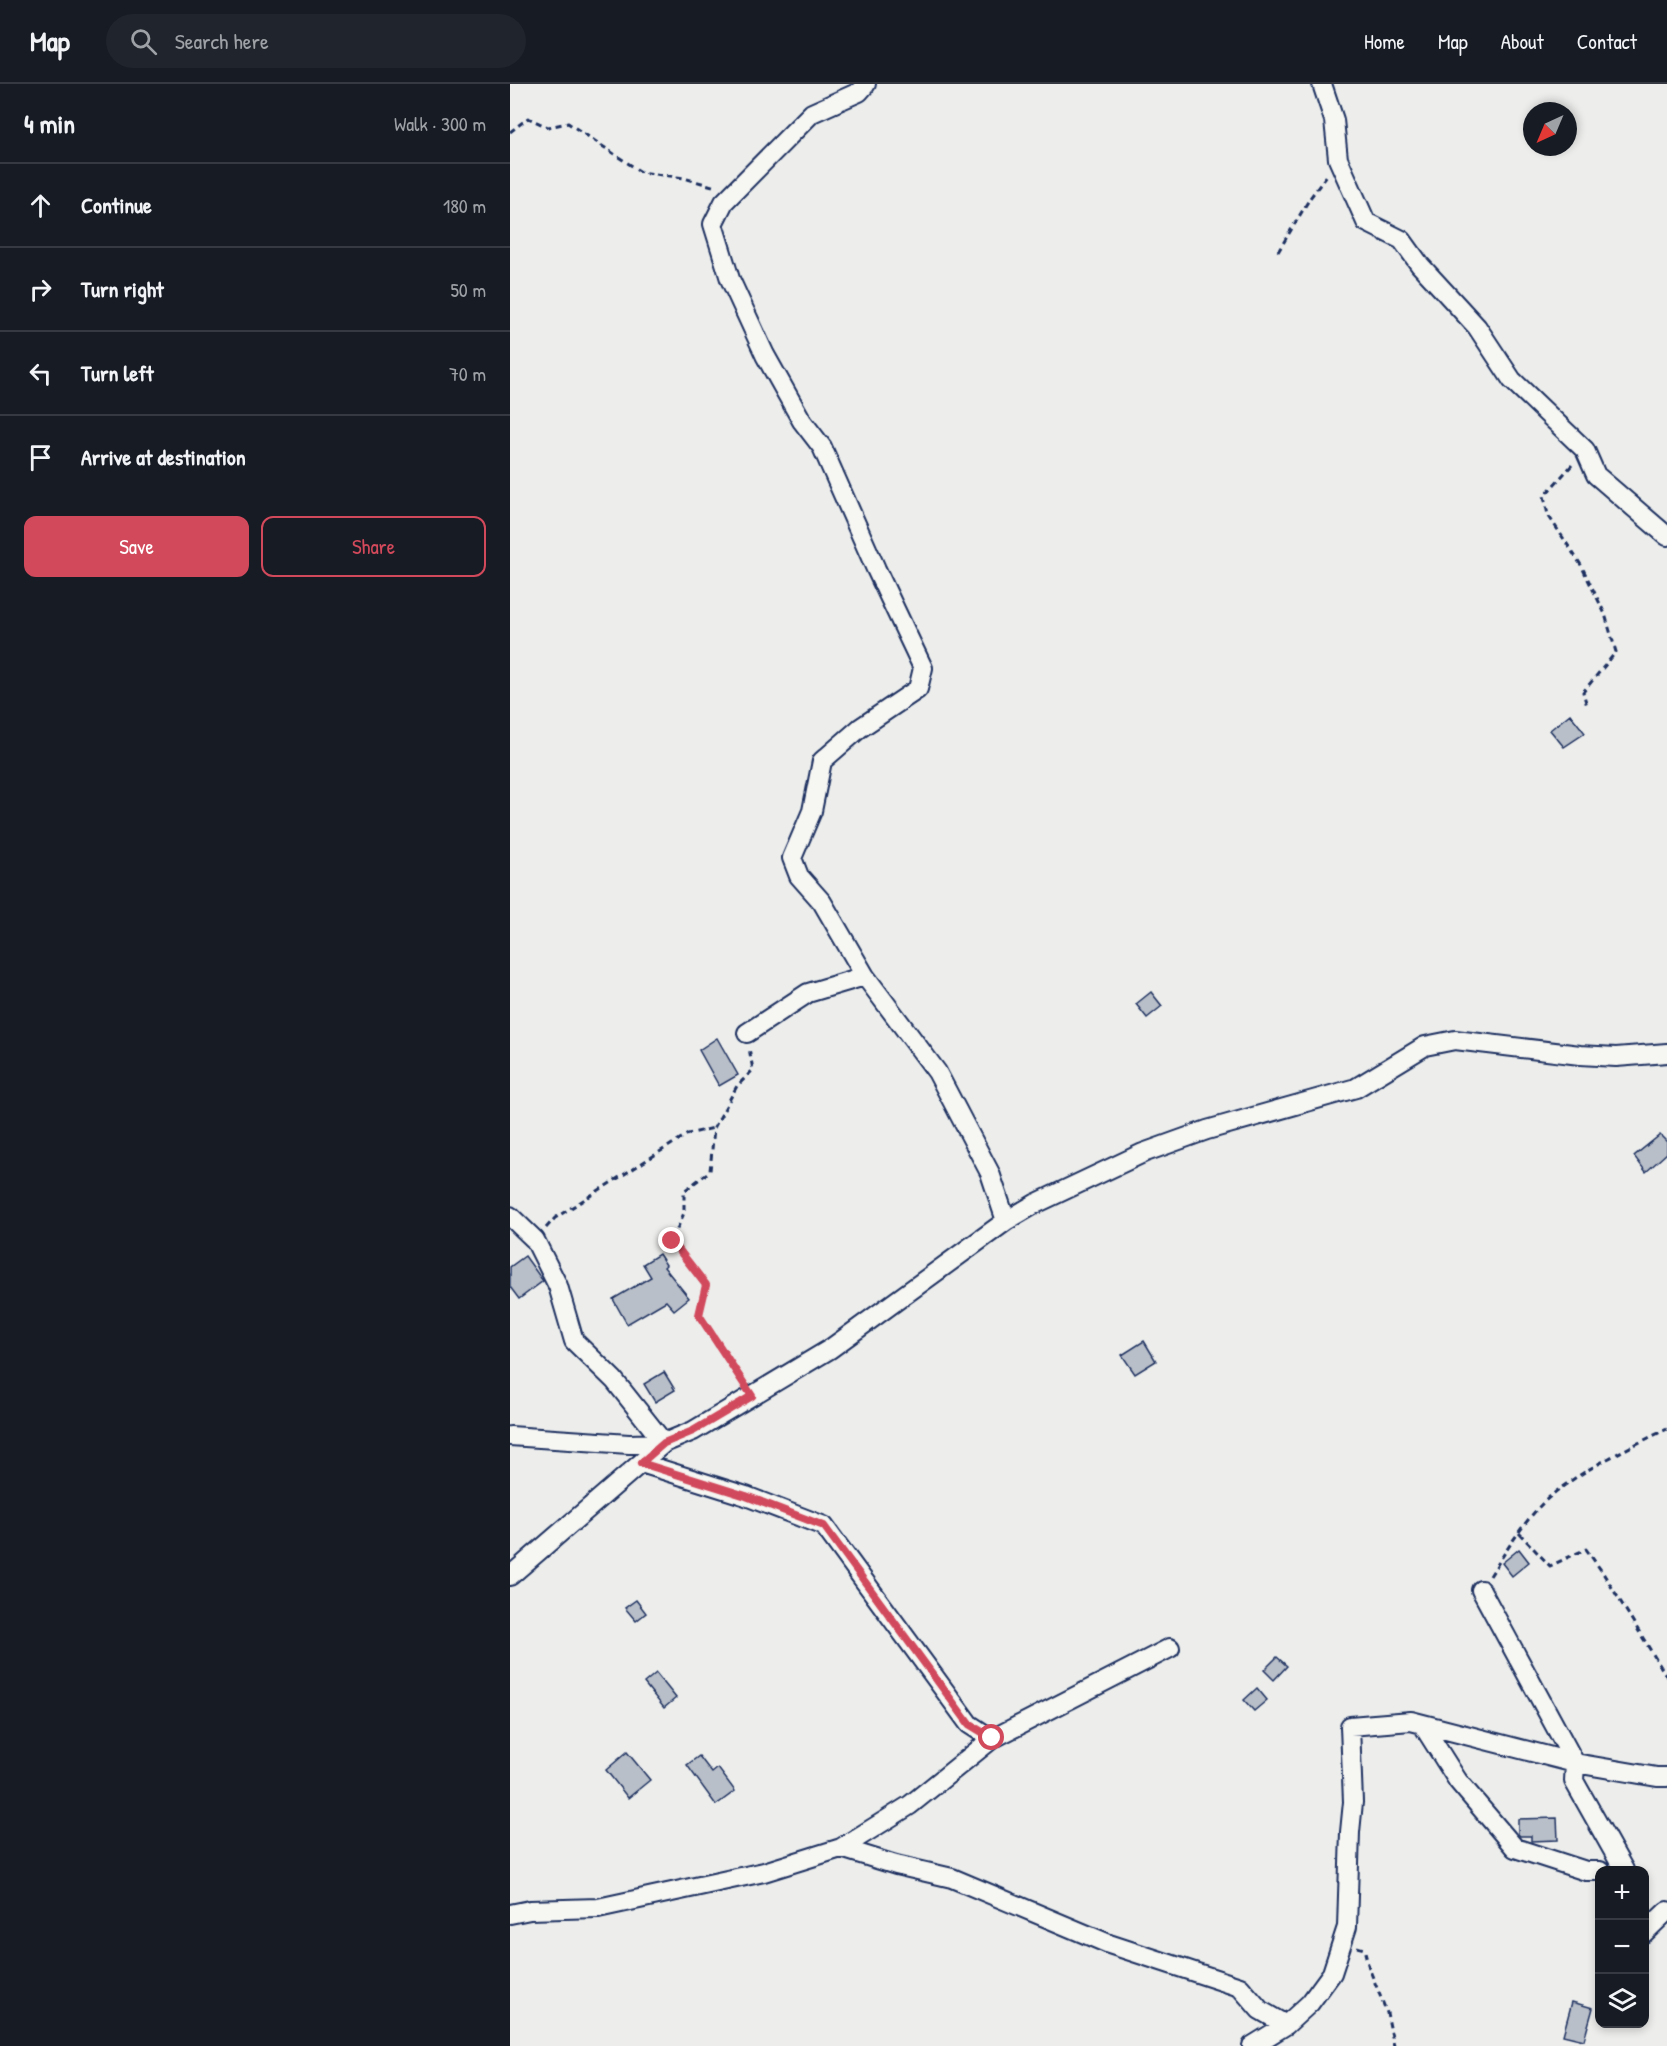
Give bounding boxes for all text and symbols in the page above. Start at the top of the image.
search box [106,14,526,68]
text: Map [30,22,70,60]
icon: search [127,25,160,58]
text: Search here [175,26,269,56]
text: Home [1364,27,1405,56]
text: Map [1438,27,1468,56]
text: About [1501,27,1544,56]
text: Contact [1577,27,1637,56]
north arrow [1523,102,1577,156]
text: 4 min [24,106,75,141]
text: Walk · 300 m [394,110,486,137]
icon: ahead [24,189,57,222]
text: Continue [81,190,152,220]
text: 180 m [443,192,486,219]
icon: right [24,273,57,306]
text: Turn right [81,274,164,304]
text: 50 m [450,276,486,303]
icon: left [24,357,57,390]
text: Turn left [81,358,154,388]
text: 70 m [449,360,486,387]
icon: arrive [24,441,57,474]
text: Arrive at destination [81,442,246,472]
button: Save [24,516,249,577]
button: Share [261,516,486,577]
route end [658,1227,684,1253]
route start [978,1724,1004,1750]
map controls [1595,1866,1649,2028]
button: + [1595,1866,1649,1920]
button: − [1595,1920,1649,1974]
button: layers [1595,1974,1649,2028]

